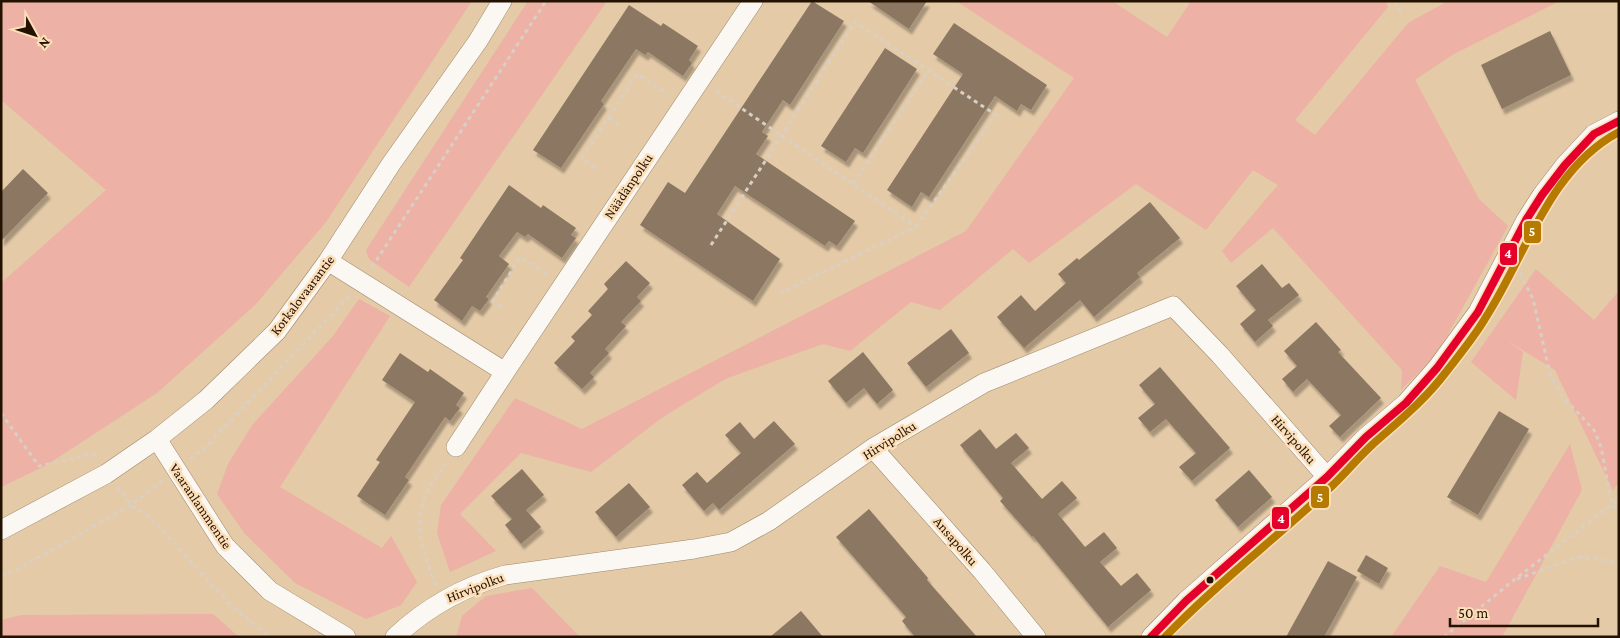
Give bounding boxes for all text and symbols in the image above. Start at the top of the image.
north arrow [10,10,60,60]
text: N [35,35,54,53]
street label: Näädänpolku [600,150,656,222]
line badge: 5 [1523,220,1542,244]
text: 5 [1529,223,1536,239]
line badge: 4 [1499,242,1518,266]
text: 4 [1504,245,1512,261]
street label: Korkalovaarantie [267,252,337,338]
street label: Hirvipolku [1268,411,1320,467]
street label: Hirvipolku [859,417,919,463]
street label: Vaaranlammentie [166,460,236,552]
line badge: 5 [1310,485,1330,509]
text: 5 [1317,489,1324,505]
line badge: 4 [1271,506,1290,530]
text: 4 [1277,510,1285,526]
street label: Ansapolku [930,513,982,569]
street label: Hirvipolku [444,569,506,605]
unlabelled marker [1205,575,1215,585]
scale bar [1450,596,1598,628]
text: 50 m [1458,605,1488,621]

